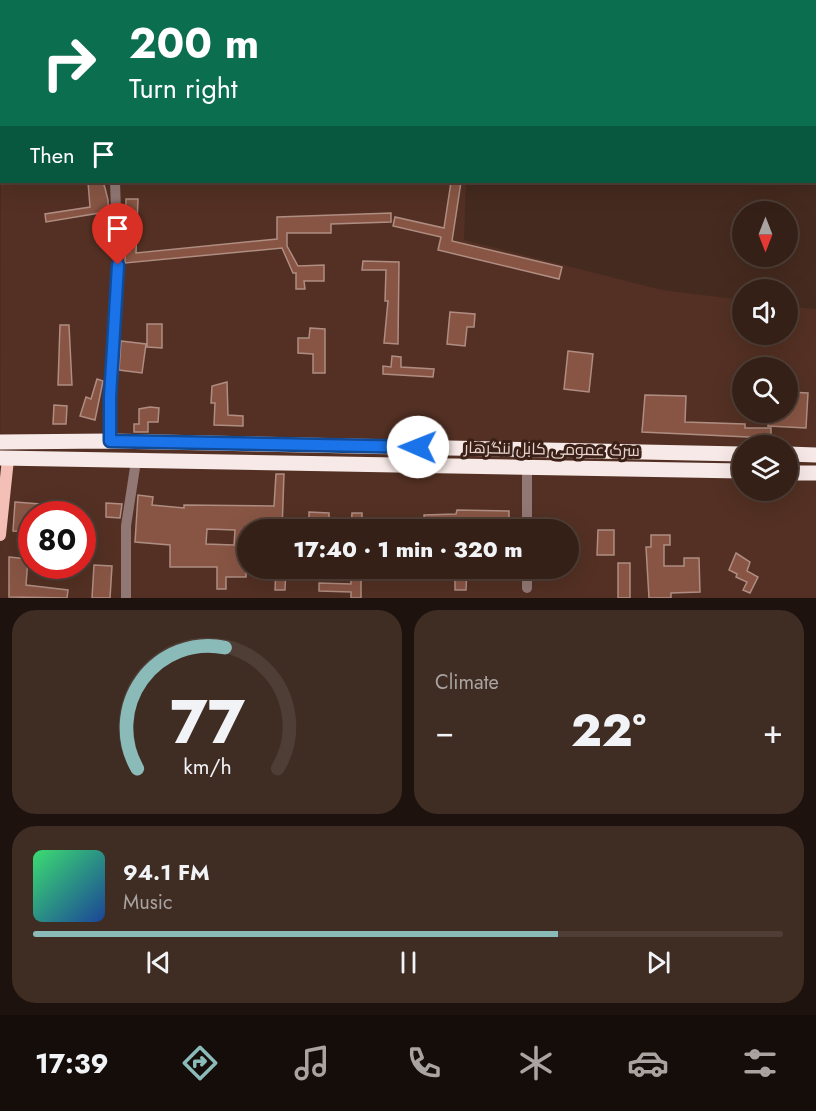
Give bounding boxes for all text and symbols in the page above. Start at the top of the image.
text: 200 m [129,13,259,74]
icon: right [30,24,108,102]
text: Turn right [129,69,237,108]
icon: arrive [87,138,120,171]
text: Then [30,139,75,171]
north arrow [732,201,798,267]
map controls [732,201,798,501]
pin [92,203,143,265]
icon: arrive [101,212,134,245]
button: sound [732,279,798,345]
button: search [732,357,798,423]
position arrow [386,415,450,479]
button: layers [732,435,798,501]
street label: سرک عمومی کابل ننگرهار [463,436,640,462]
speed limit sign: 80 [18,501,96,579]
text: 17:40 · 1 min · 320 m [293,533,523,565]
text: Climate [435,668,499,697]
text: 77 [169,676,245,766]
text: 22° [571,698,646,763]
text: − [435,708,454,755]
text: + [763,708,783,755]
text: km/h [183,751,231,782]
text: 94.1 FM [123,856,210,888]
text: Music [123,888,173,917]
icon: previous [142,946,175,979]
icon: pause [392,946,425,979]
icon: next [642,946,675,979]
icon: directions [179,1042,221,1084]
icon: music [291,1042,333,1084]
icon: phone [403,1042,445,1084]
icon: climate [515,1042,557,1084]
icon: car [627,1042,669,1084]
icon: filters [739,1042,781,1084]
text: 17:39 [35,1044,109,1083]

